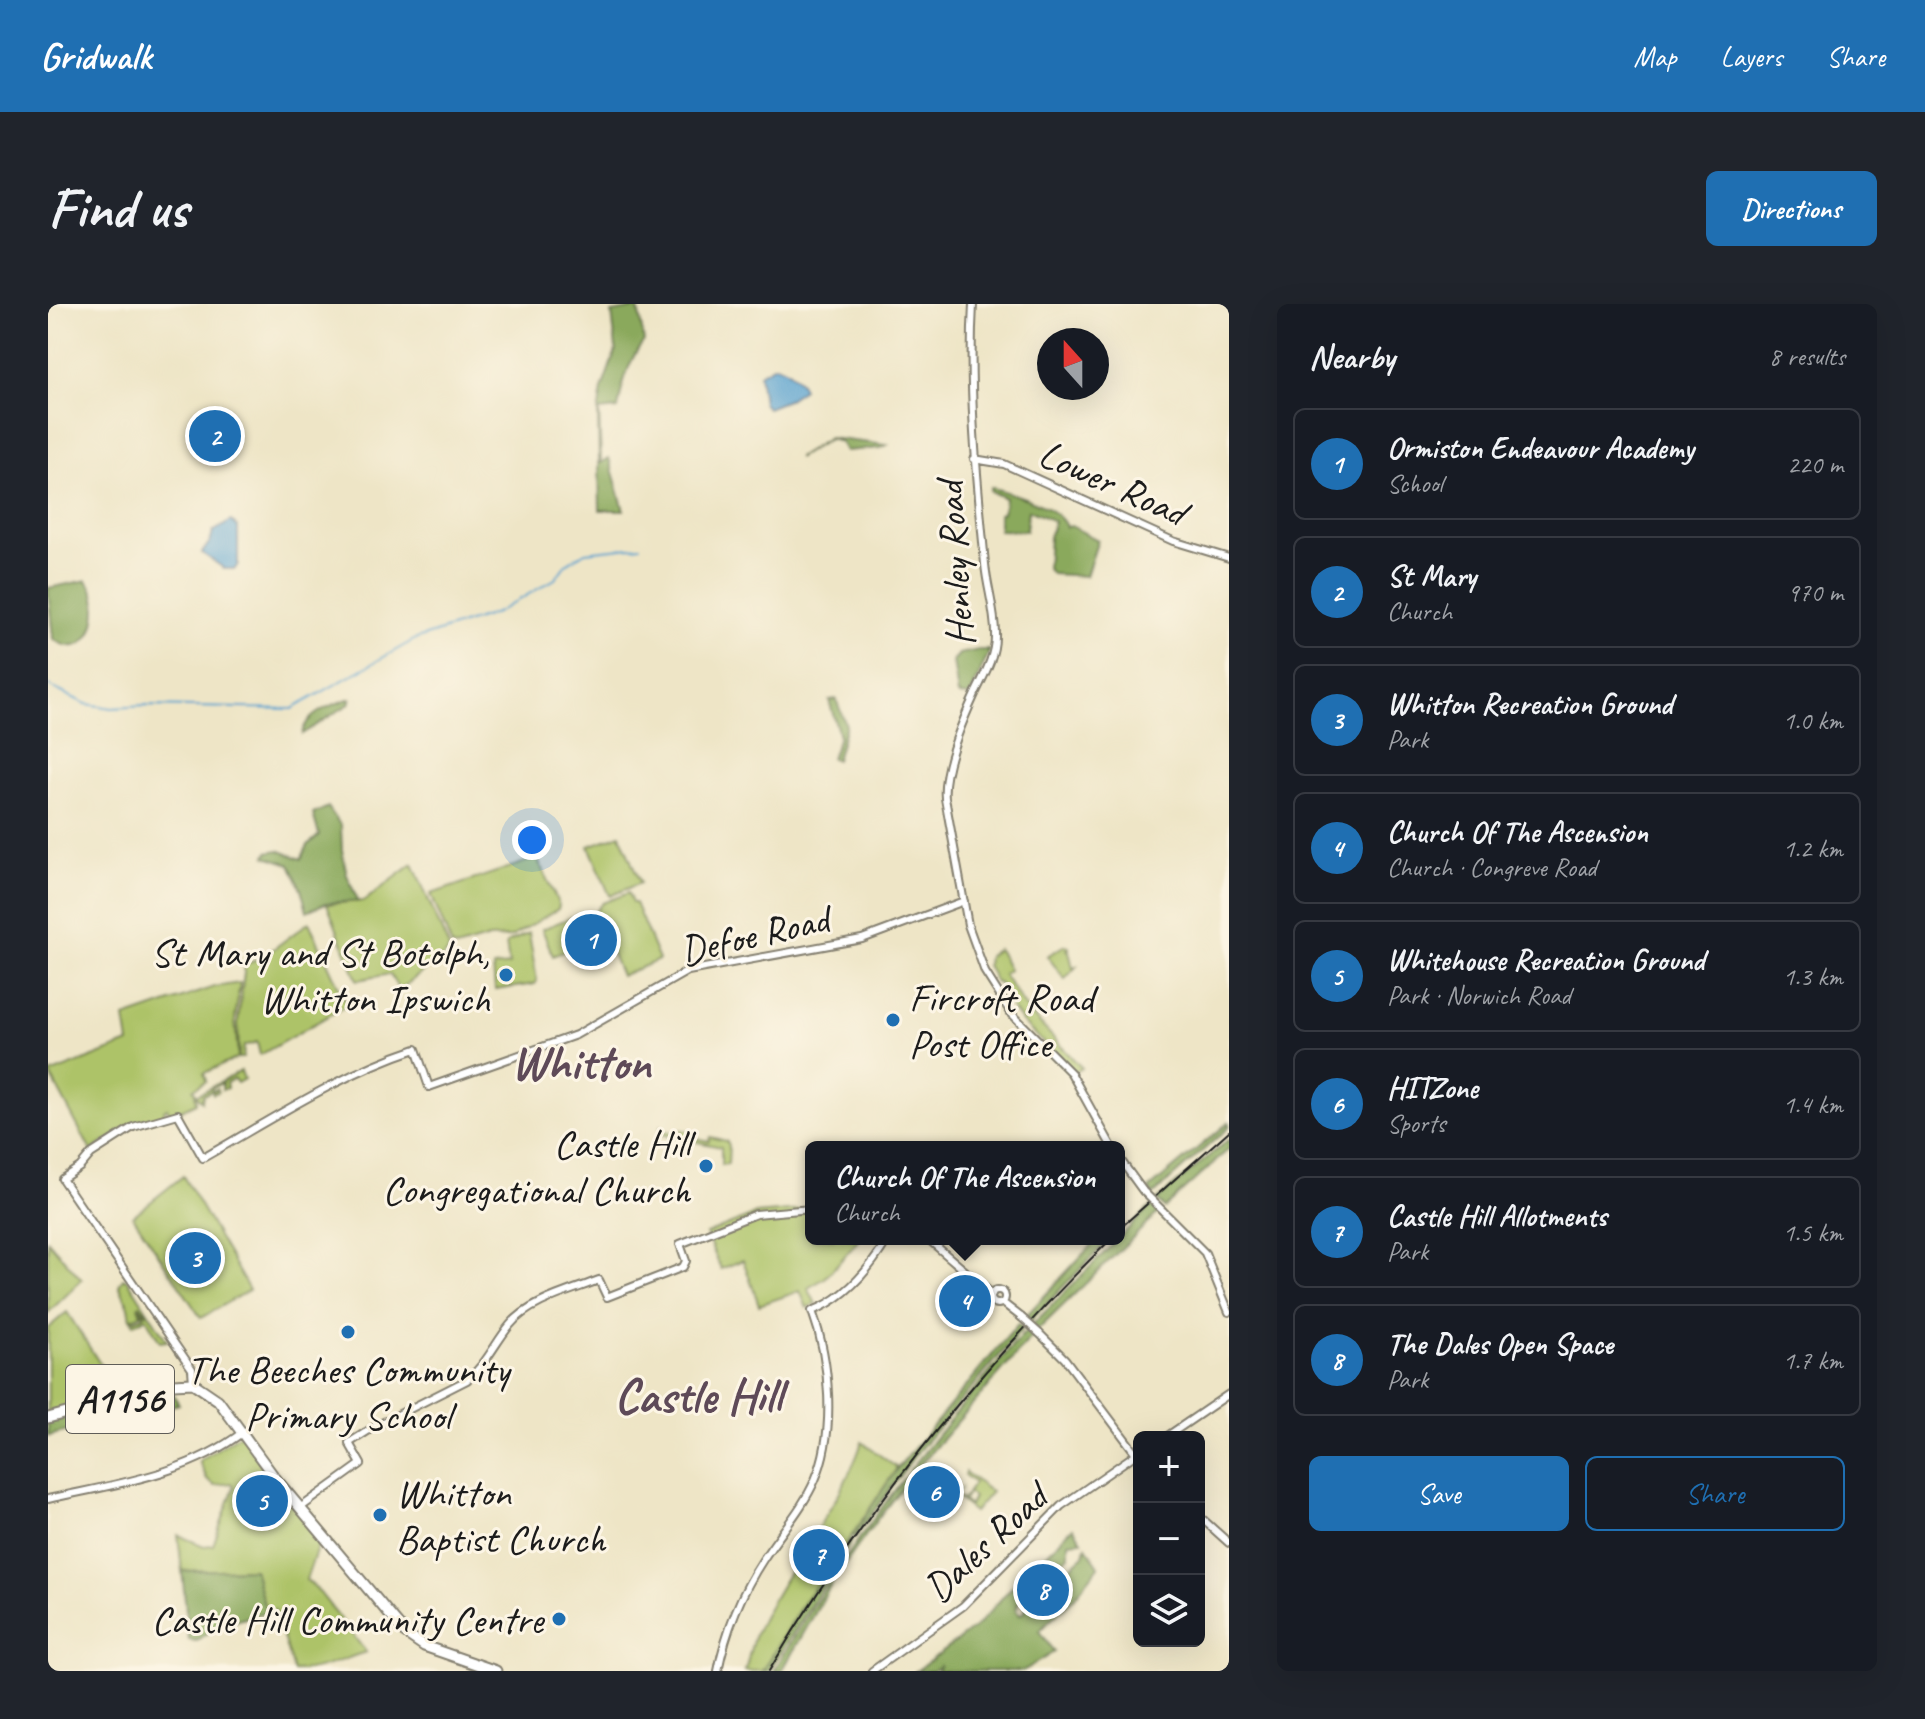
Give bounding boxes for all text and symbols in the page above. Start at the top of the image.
text: Gridwalk [40,33,152,80]
text: Map [1634,39,1677,74]
text: Layers [1721,39,1782,74]
text: Share [1826,39,1885,74]
button: Directions [1706,171,1877,246]
text: Find us [48,173,188,244]
north arrow [1037,328,1109,400]
text: Nearby [1309,335,1395,378]
text: 8 results [1769,340,1845,373]
pin: 2 [189,406,241,466]
street label: Lower Road [1031,428,1199,540]
text: Ormiston Endeavour Academy [1387,429,1694,467]
text: 1 [1331,448,1343,481]
text: 220 m [1787,448,1843,481]
text: School [1387,467,1443,500]
street label: Henley Road [924,474,986,648]
text: St Mary [1387,557,1476,595]
text: 2 [1331,576,1343,609]
text: 970 m [1787,576,1843,609]
text: Church [1387,595,1452,628]
text: Whitton Recreation Ground [1387,685,1672,723]
text: 3 [1331,704,1343,737]
text: 1.0 km [1783,704,1843,737]
text: Park [1387,723,1428,756]
text: Church Of The Ascension [1387,813,1648,851]
your location [512,820,552,860]
text: 4 [1331,832,1343,865]
text: 1.2 km [1783,832,1843,865]
text: Church · Congreve Road [1387,851,1597,884]
street label: Defoe Road [675,892,839,976]
pin: 1 [565,910,617,970]
place label: St Mary and St Botolph, Whitton Ipswich [151,928,491,1024]
text: Whitehouse Recreation Ground [1387,941,1704,979]
text: 5 [1331,960,1343,993]
text: 1.3 km [1783,960,1843,993]
marker: St Mary and St Botolph, Whitton Ipswich [497,966,515,984]
place label: Fircroft Road Post Office [909,973,1100,1069]
text: Park · Norwich Road [1387,979,1571,1012]
marker: Fircroft Road Post Office [884,1011,902,1029]
district label: Whitton [511,1033,653,1093]
text: HITZone [1387,1069,1478,1107]
text: 6 [1331,1088,1343,1121]
text: 1.4 km [1783,1088,1843,1121]
text: Sports [1387,1107,1445,1140]
place label: Castle Hill Congregational Church [383,1119,696,1215]
popup [805,1141,1125,1245]
marker: Castle Hill Congregational Church [697,1157,715,1175]
text: Church Of The Ascension [835,1158,1095,1196]
text: Church [835,1196,900,1229]
text: Castle Hill Allotments [1387,1197,1607,1235]
text: 7 [1331,1216,1343,1249]
text: 1.5 km [1783,1216,1843,1249]
pin: 3 [169,1228,221,1288]
text: Park [1387,1235,1428,1268]
pin: 4 [939,1271,991,1331]
marker: The Beeches Community Primary School [339,1323,357,1341]
text: The Dales Open Space [1387,1325,1613,1363]
text: 8 [1331,1344,1343,1377]
text: 1.7 km [1783,1344,1843,1377]
place label: The Beeches Community Primary School [187,1345,513,1441]
text: Park [1387,1363,1428,1396]
road number: A1156 [66,1365,174,1433]
district label: Castle Hill [614,1366,790,1426]
map controls [1133,1431,1205,1647]
button: + [1133,1431,1205,1503]
button: Save [1309,1456,1569,1531]
button: Share [1585,1456,1845,1531]
pin: 6 [908,1462,960,1522]
place label: Whitton Baptist Church [396,1468,607,1564]
street label: Dales Road [913,1469,1062,1612]
pin: 5 [236,1471,288,1531]
button: − [1133,1503,1205,1575]
marker: Whitton Baptist Church [371,1506,389,1524]
pin: 7 [793,1525,845,1585]
pin: 8 [1017,1560,1069,1620]
button: layers [1133,1575,1205,1647]
place label: Castle Hill Community Centre [152,1595,546,1645]
marker: Castle Hill Community Centre [550,1610,568,1628]

